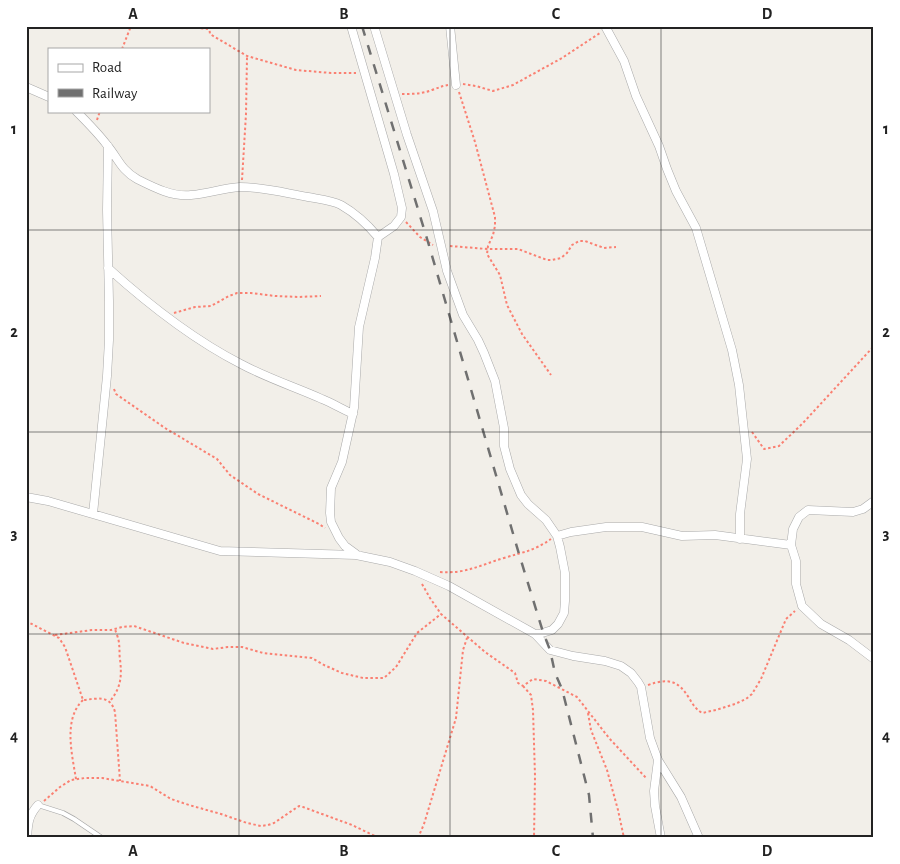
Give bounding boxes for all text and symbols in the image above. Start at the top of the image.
text: A [128,6,138,22]
text: B [339,6,349,22]
text: C [552,6,561,22]
text: D [762,6,773,22]
legend [48,48,210,112]
text: Road [92,60,122,75]
text: Railway [92,86,138,101]
text: 1 [11,121,17,137]
text: 1 [883,121,889,137]
text: 2 [10,324,18,340]
text: 2 [882,324,890,340]
text: 3 [11,526,18,542]
text: 3 [883,526,890,542]
text: 4 [10,728,18,744]
text: 4 [882,728,890,744]
text: A [128,843,138,859]
text: B [339,843,349,859]
text: C [552,843,561,859]
text: D [762,843,773,859]

